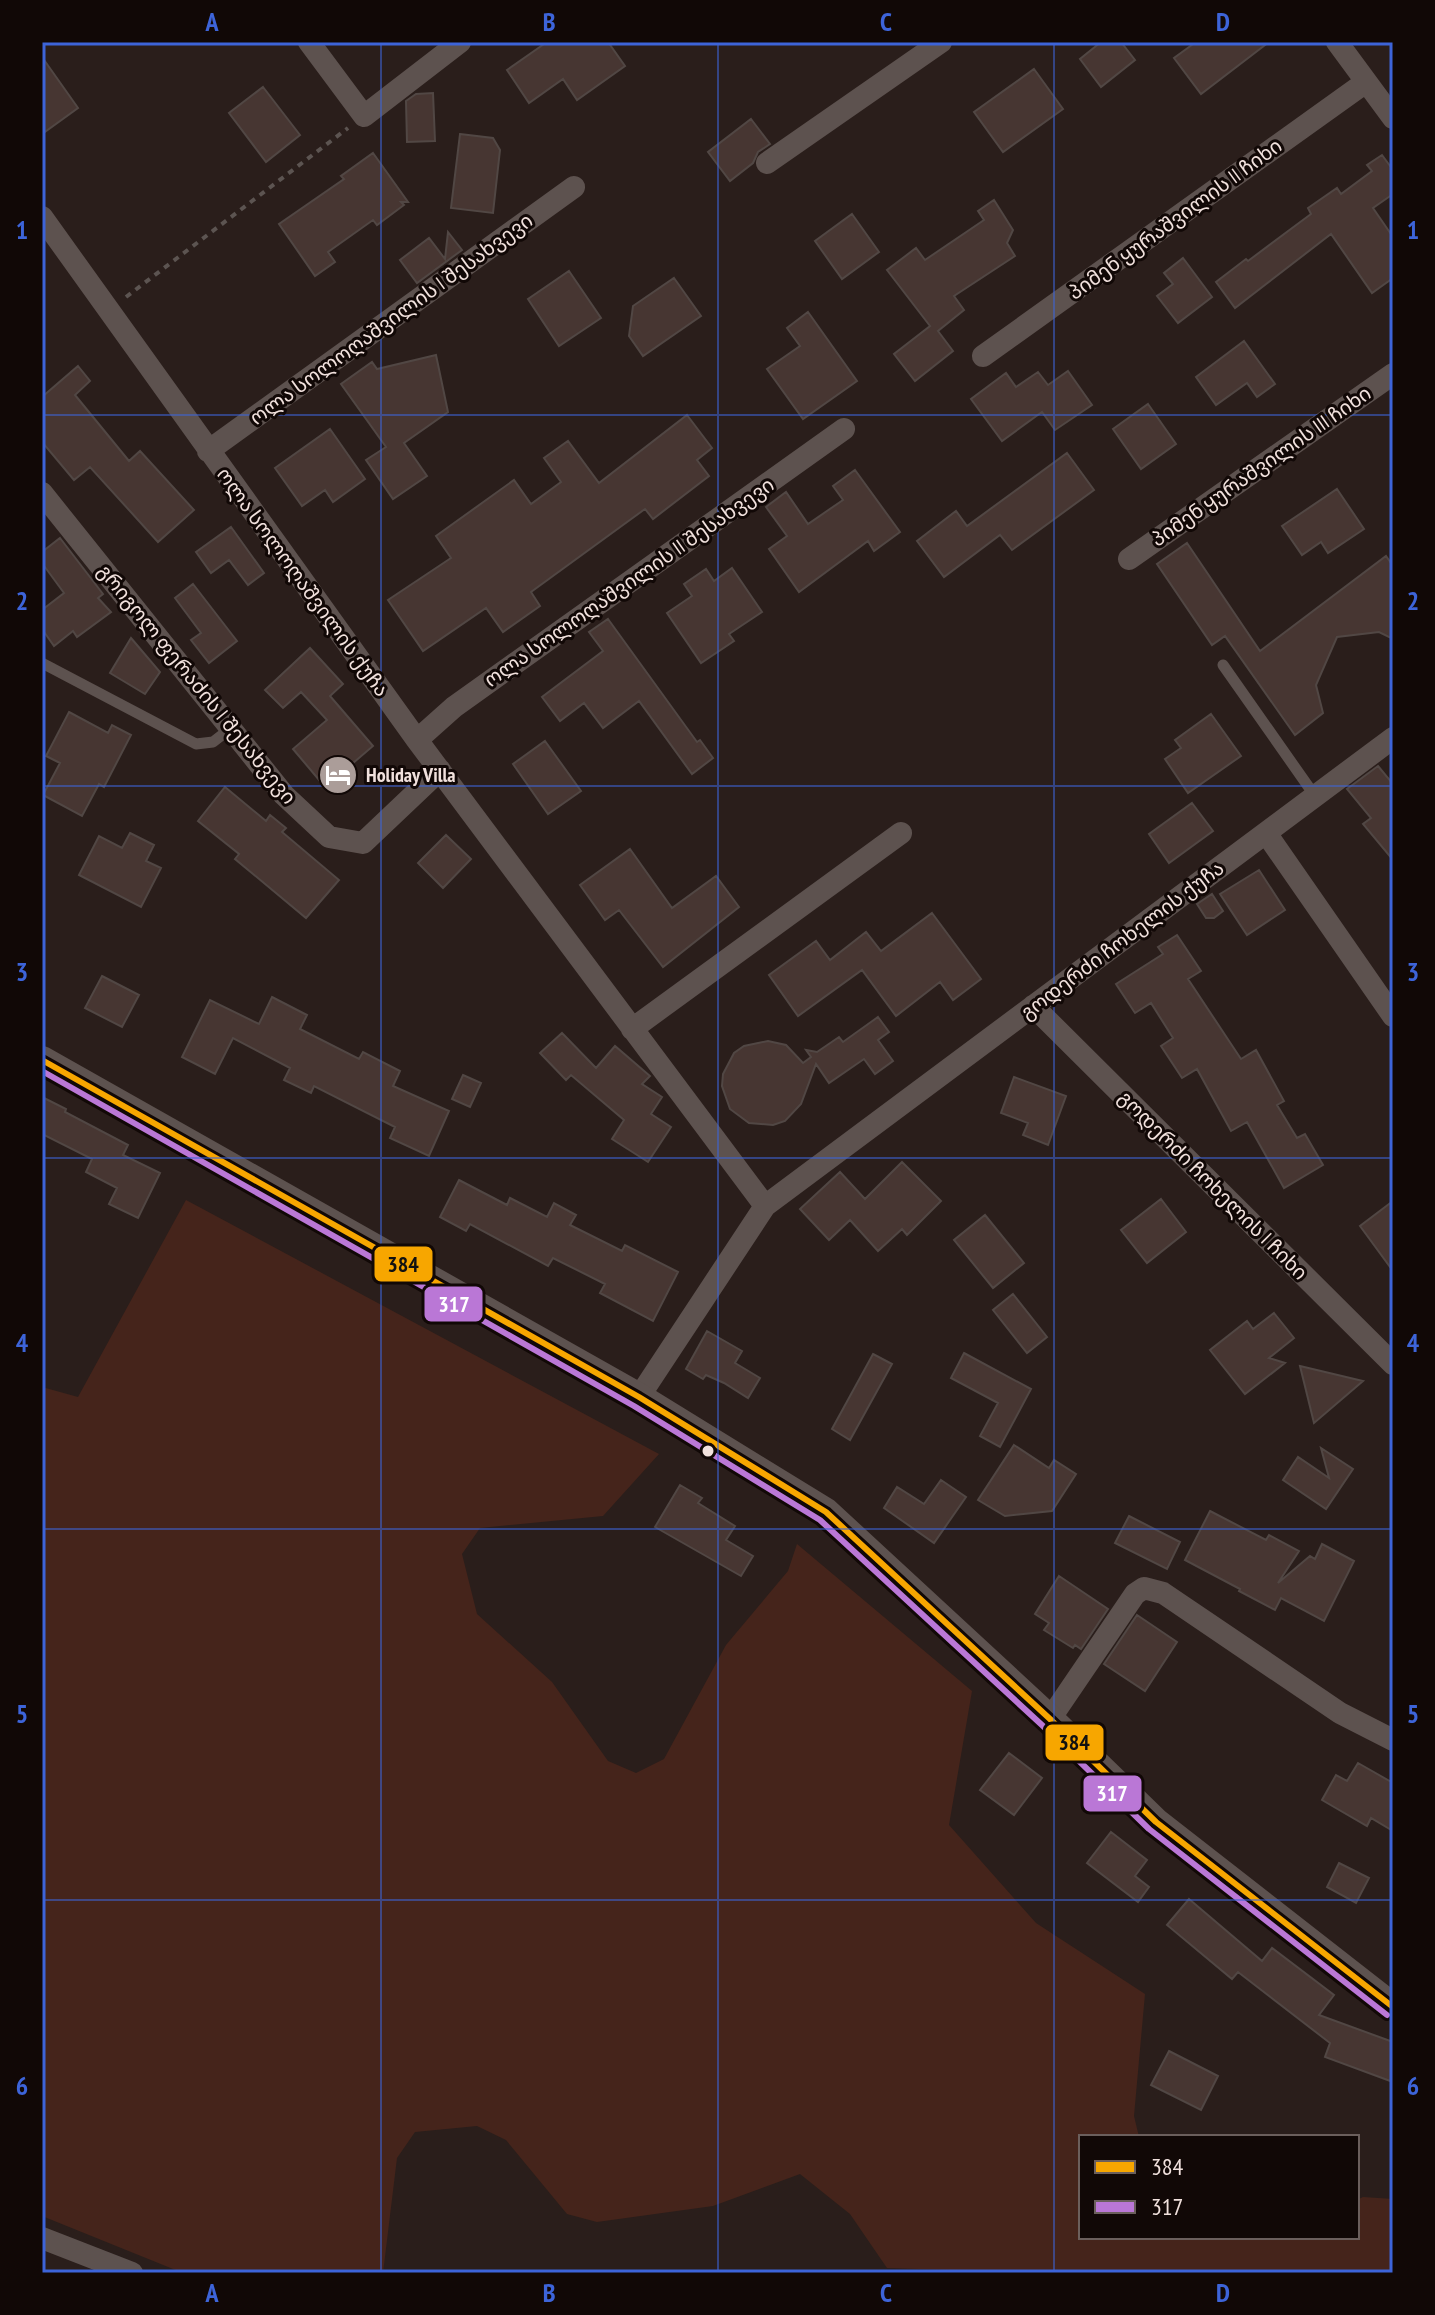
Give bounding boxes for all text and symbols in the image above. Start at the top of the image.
text: A [204,5,219,38]
text: B [543,5,556,38]
text: C [880,5,892,38]
text: D [1216,5,1230,38]
street label: პიმენ ყურაშვილის II ჩიხი [1063,133,1287,305]
street label: ოლა სოლოღაშვილის I შესახვევი [244,207,538,431]
text: 1 [16,213,28,246]
text: 1 [1407,213,1419,246]
street label: პიმენ ყურაშვილის III ჩიხი [1146,380,1376,552]
street label: ოლა სოლოღაშვილის ქუჩა [211,462,395,702]
street label: ოლა სოლოღაშვილის II შესახვევი [479,471,779,693]
street label: გრიგოლ ფერაძის I შესახვევი [92,559,302,809]
text: 2 [16,584,28,617]
text: 2 [1407,584,1419,617]
hotel icon: Holiday Villa [317,754,359,796]
place label: Holiday Villa [366,762,456,788]
street label: გოდერძი ჩოხელის ქუჩა [1015,855,1229,1025]
text: 3 [16,955,28,988]
text: 3 [1407,955,1419,988]
street label: გოდერძი ჩოხელის I ჩიხი [1113,1085,1313,1285]
line badge: 384 [373,1245,434,1283]
text: 384 [387,1250,419,1278]
line badge: 317 [423,1285,484,1323]
text: 317 [438,1290,470,1318]
text: 4 [16,1326,29,1359]
text: 4 [1407,1326,1420,1359]
unlabelled marker [700,1443,716,1459]
text: 5 [16,1697,28,1730]
text: 5 [1407,1697,1419,1730]
line badge: 384 [1044,1723,1105,1762]
text: 384 [1058,1728,1090,1756]
line badge: 317 [1082,1774,1143,1813]
text: 317 [1096,1779,1128,1807]
text: 6 [16,2069,28,2102]
text: 6 [1407,2069,1419,2102]
legend [1079,2135,1359,2239]
text: 384 [1151,2151,1184,2182]
text: 317 [1151,2191,1183,2222]
text: A [204,2276,219,2309]
text: B [543,2276,556,2309]
text: C [880,2276,892,2309]
text: D [1216,2276,1230,2309]

